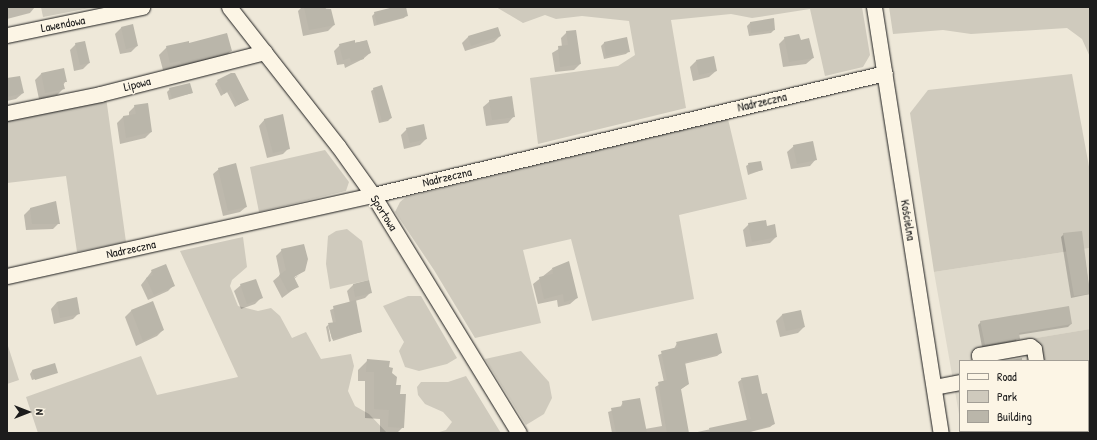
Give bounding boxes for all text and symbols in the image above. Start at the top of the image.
street label: Lawendowa [40,13,86,35]
street label: Lipowa [122,74,152,94]
street label: Nadrzeczna [736,89,788,115]
street label: Nadrzeczna [421,164,473,190]
street label: Sportowa [367,193,401,233]
street label: Kościelna [898,199,918,241]
street label: Nadrzeczna [105,237,157,261]
legend [959,360,1089,432]
text: Road [997,368,1017,385]
text: Park [997,388,1017,405]
north arrow [8,392,48,432]
text: Building [997,408,1032,425]
text: N [33,409,47,415]

